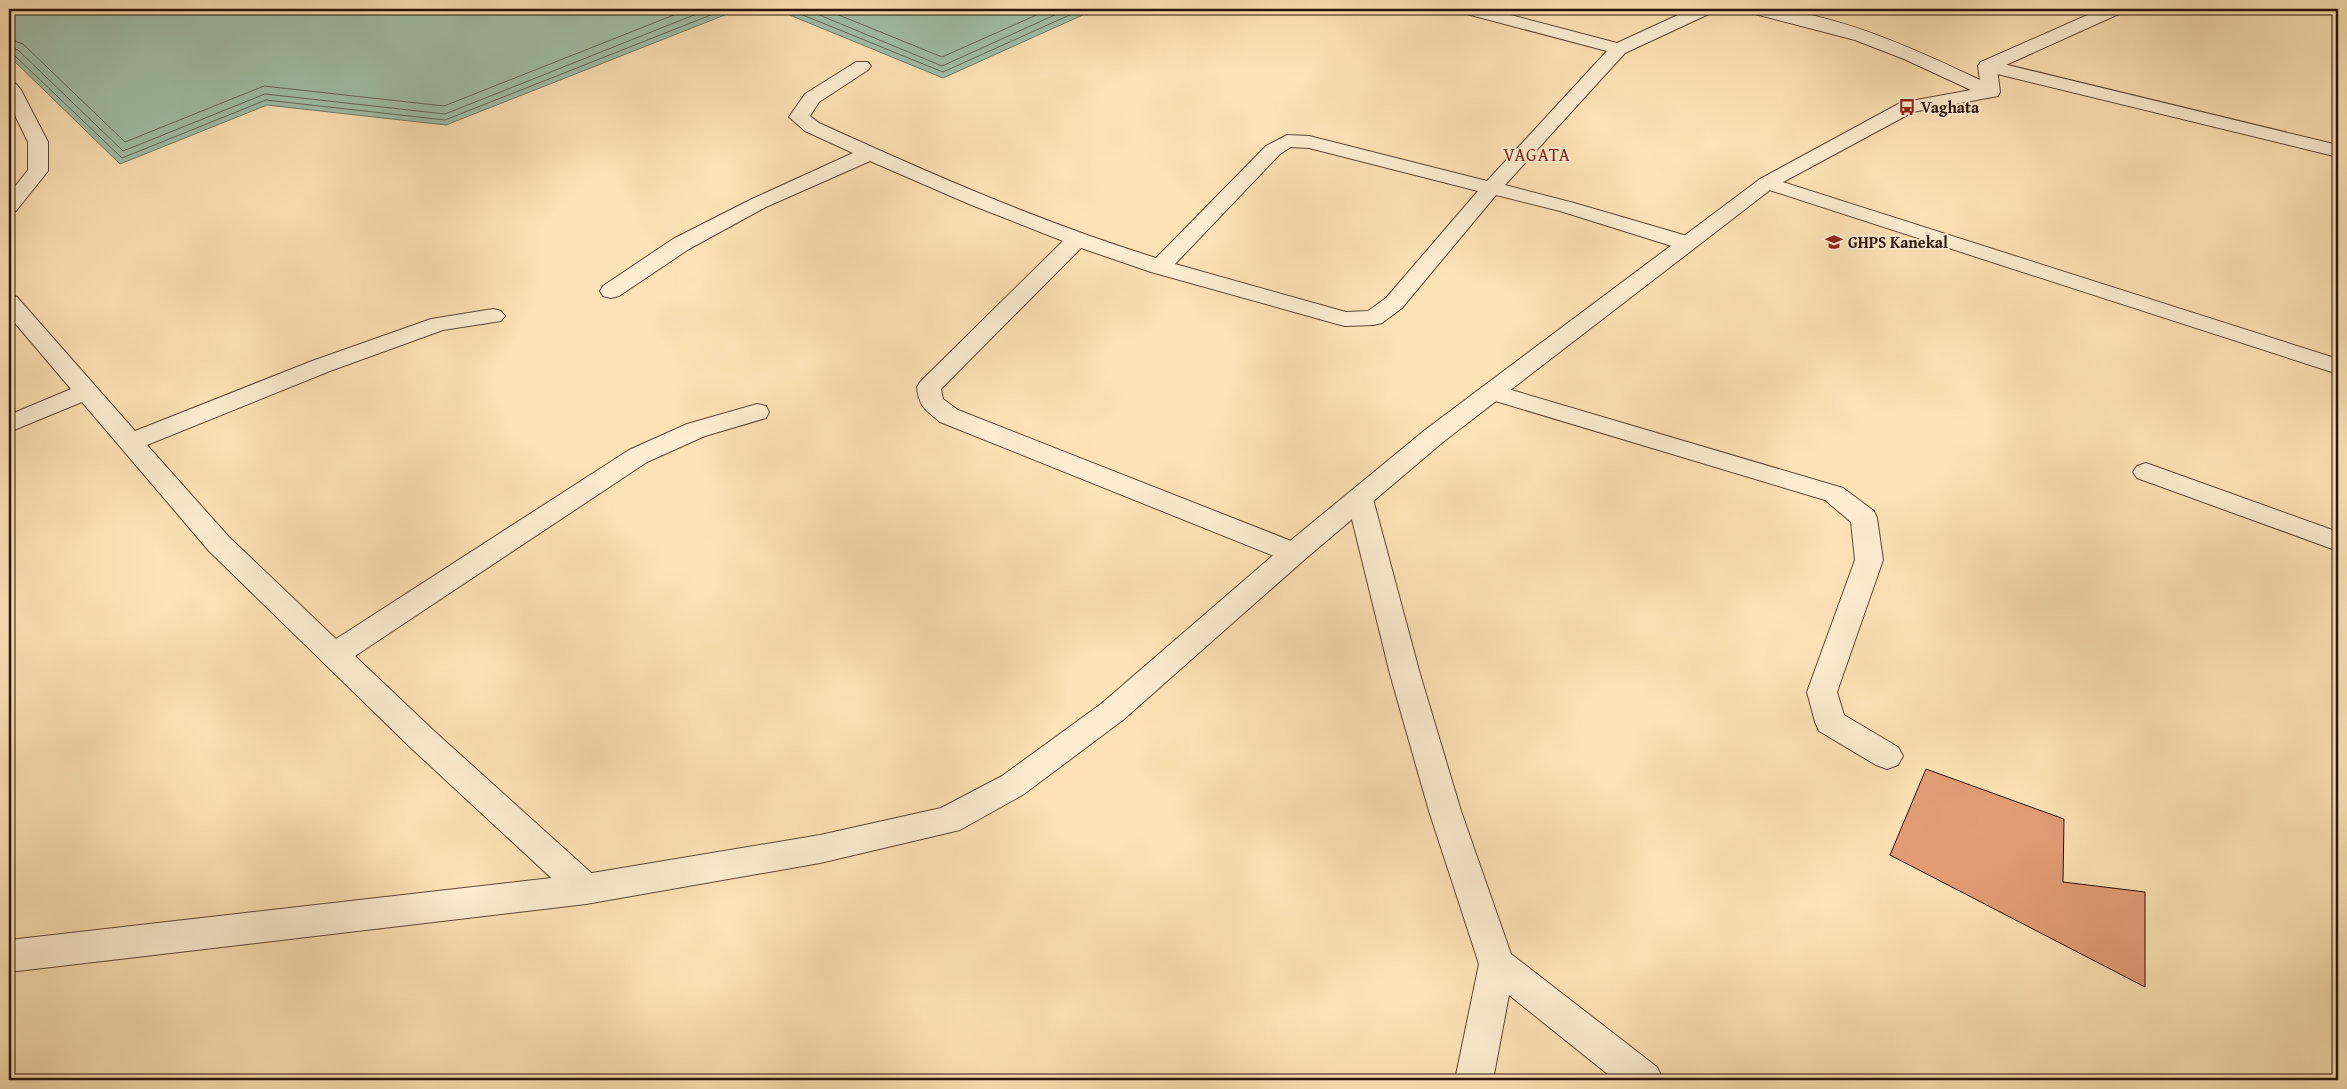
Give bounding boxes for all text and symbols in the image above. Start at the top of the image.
place label: Vaghata [1921,95,1980,119]
bus stop icon: Vaghata [1897,97,1917,117]
district label: VAGATA [1503,141,1571,168]
place label: GHPS Kanekal [1848,230,1948,254]
school or university icon: GHPS Kanekal [1824,232,1844,252]

